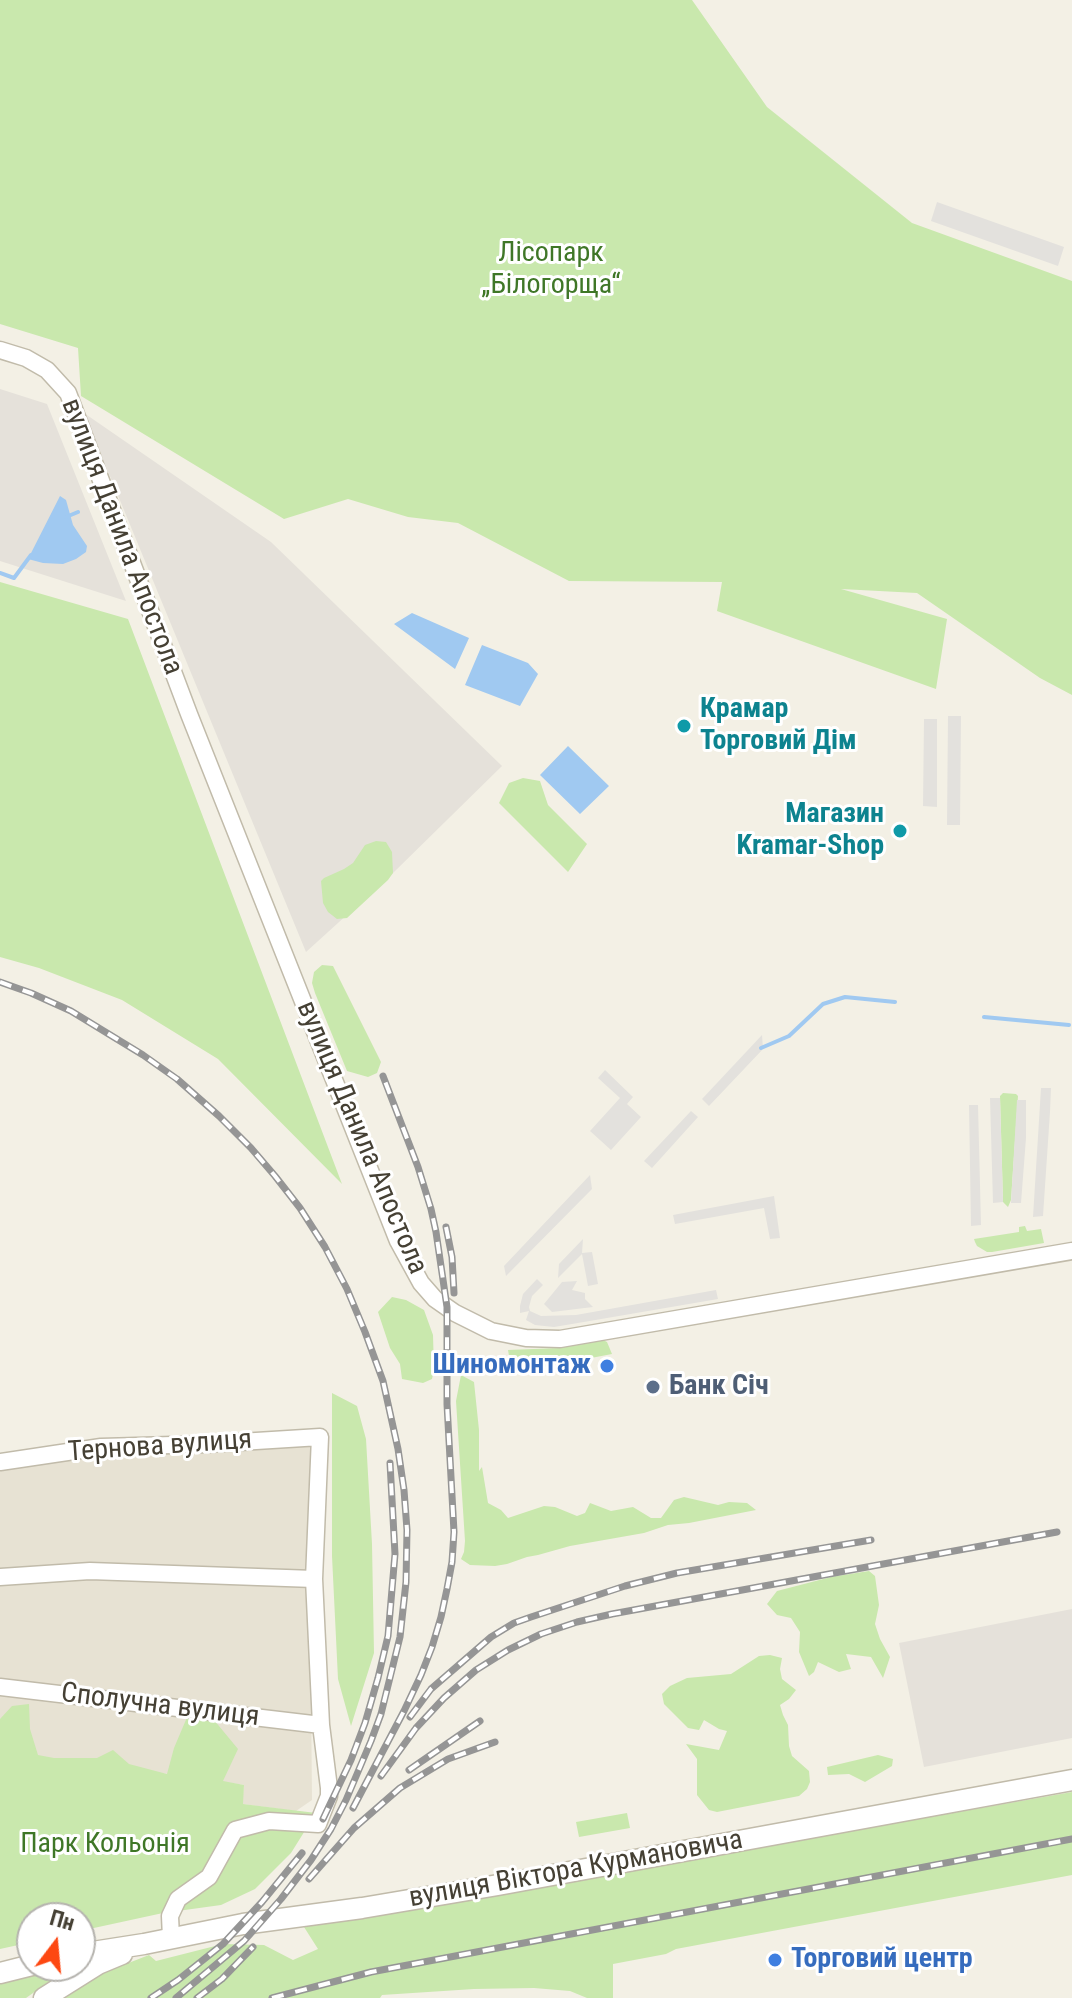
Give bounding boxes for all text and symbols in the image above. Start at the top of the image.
park label: Лісопарк „Білогорща“ [481,237,621,303]
street label: вулиця Данила Апостола [53,394,189,680]
place label: Крамар Торговий Дім [700,693,857,759]
marker: Крамар Торговий Дім [675,717,693,735]
place label: Магазин Kramar-Shop [736,798,884,864]
marker: Магазин Kramar-Shop [891,822,909,840]
street label: вулиця Данила Апостола [288,997,434,1279]
place label: Шиномонтаж [433,1349,591,1383]
marker: Шиномонтаж [598,1357,616,1375]
place label: Банк Січ [669,1370,769,1404]
marker: Банк Січ [644,1378,662,1396]
street label: Тернова вулиця [67,1424,253,1470]
street label: Сполучна вулиця [59,1677,261,1735]
street label: вулиця Віктора Курмановича [407,1824,745,1916]
park label: Парк Кольонія [20,1828,190,1862]
north arrow [16,1902,96,1982]
text: Пн [47,1905,77,1936]
place label: Торговий центр [791,1943,973,1977]
marker: Торговий центр [766,1951,784,1969]

